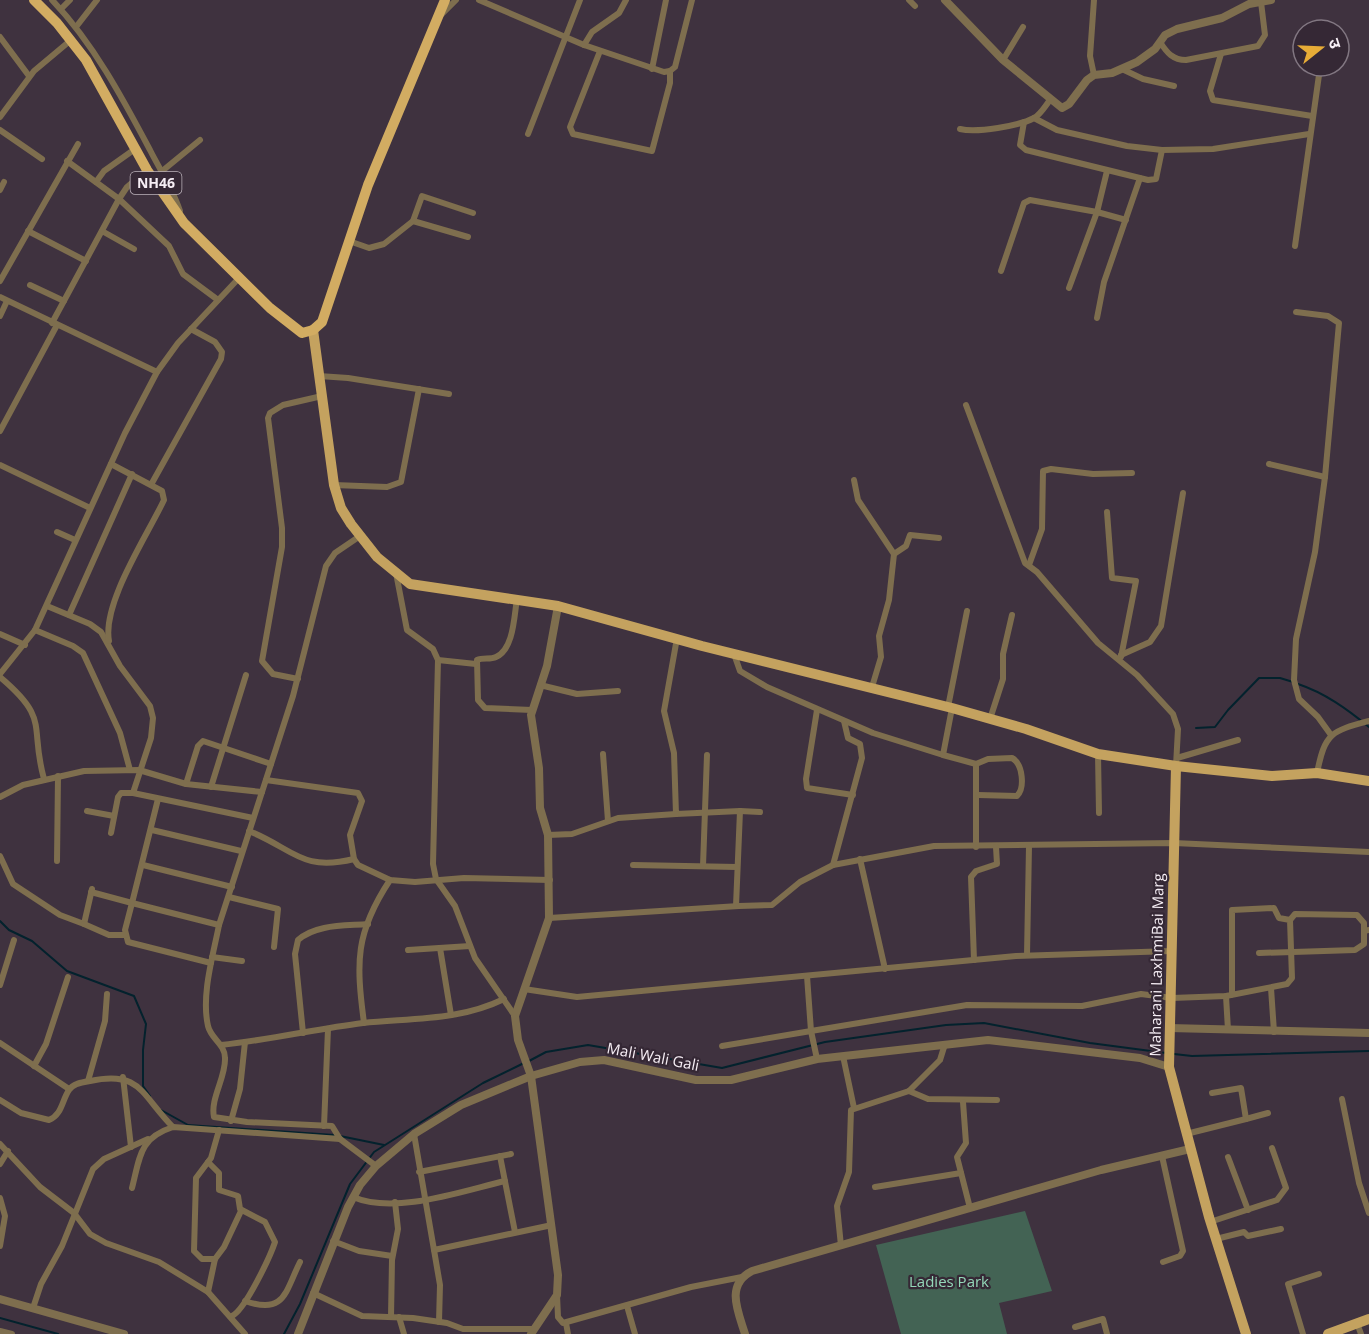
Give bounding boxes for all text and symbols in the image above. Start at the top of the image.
north arrow [1291,18,1351,78]
text: उ [1323,36,1347,52]
road number: NH46 [130,172,182,194]
street label: Maharani LaxhmiBai Marg [1144,873,1168,1057]
street label: Mali Wali Gali [605,1037,701,1075]
park label: Ladies Park [909,1271,989,1291]

